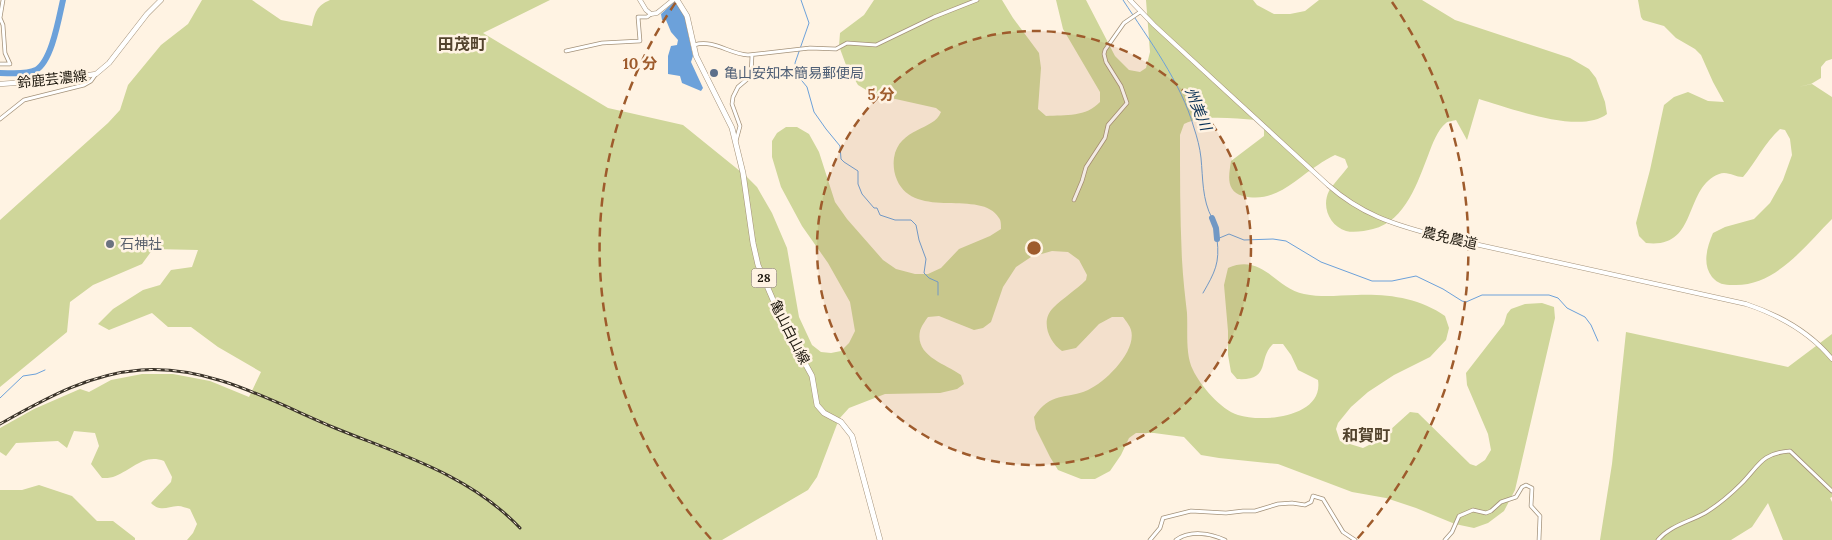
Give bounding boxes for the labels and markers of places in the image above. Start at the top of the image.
place label: 亀山安知本簡易郵便局 [724,64,864,82]
marker: 亀山安知本簡易郵便局 [708,67,720,79]
place label: 石神社 [120,235,162,253]
marker: 石神社 [104,238,116,250]
centre of rings [1025,239,1043,257]

